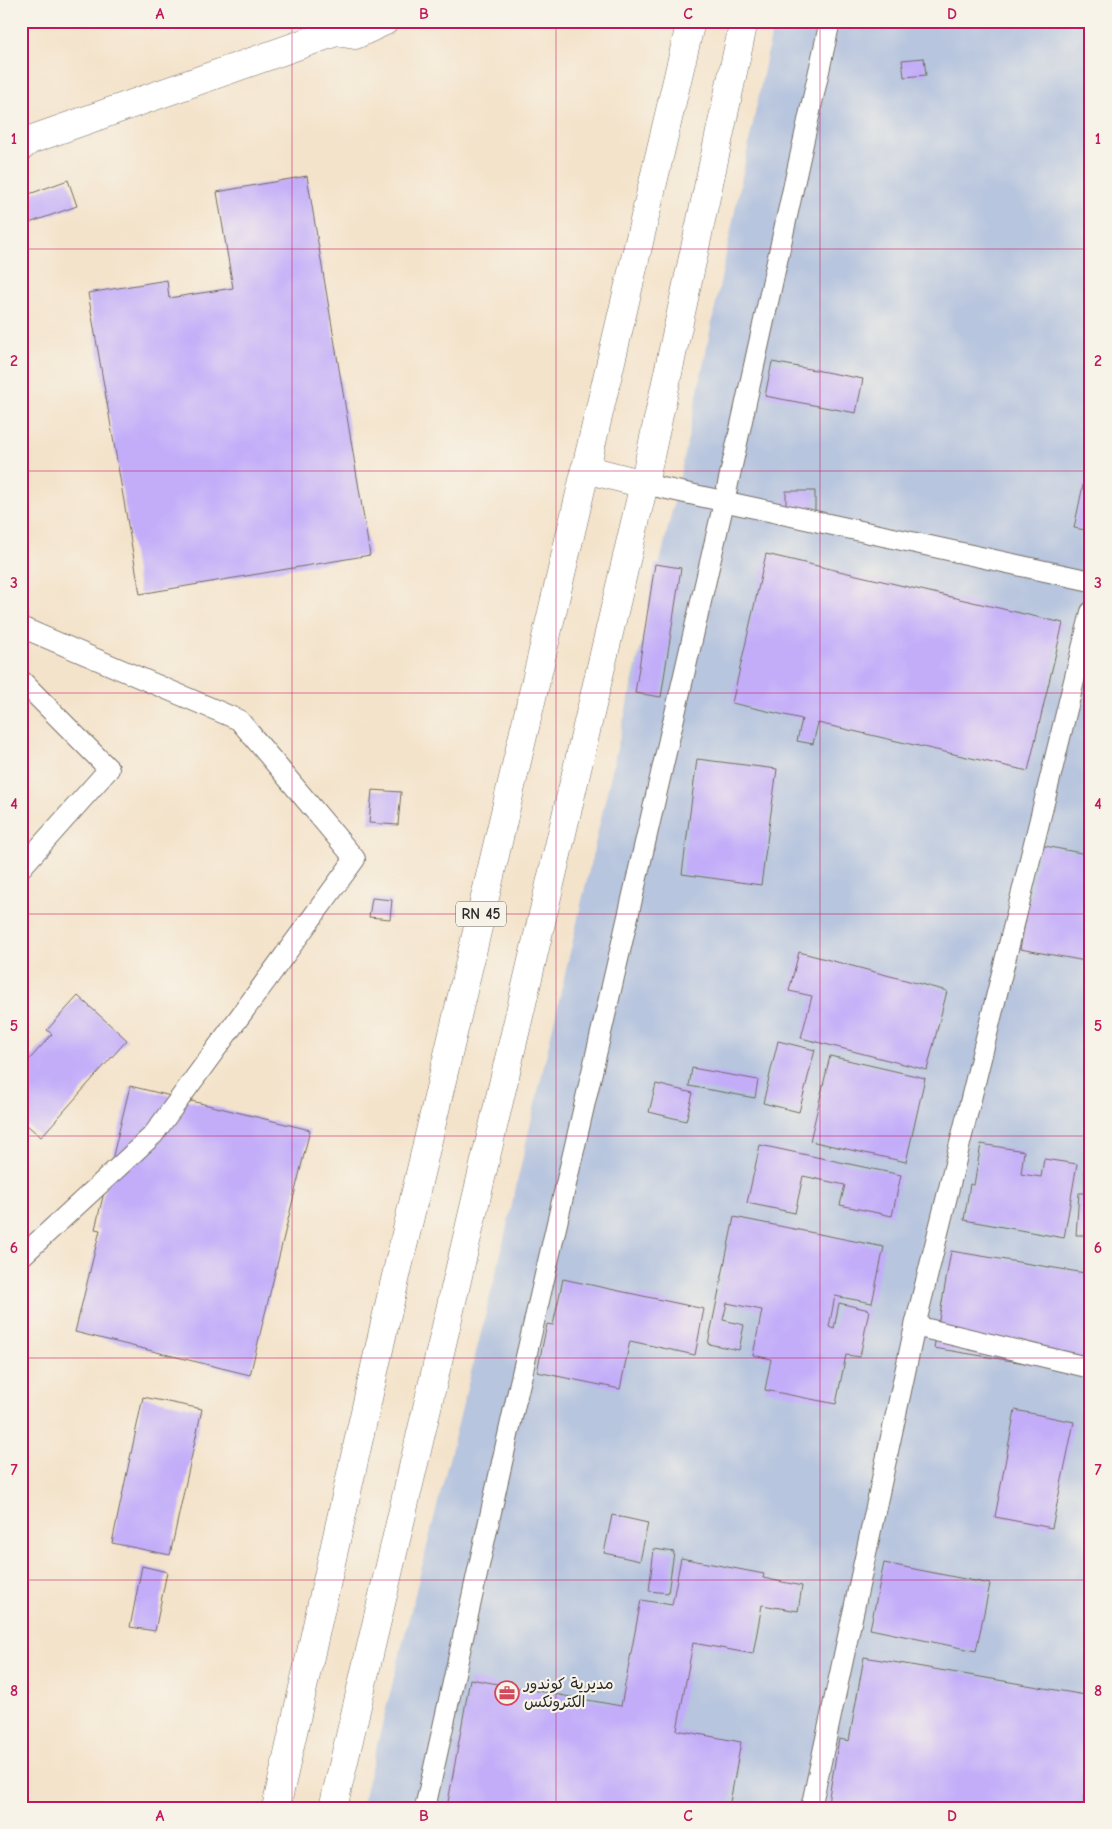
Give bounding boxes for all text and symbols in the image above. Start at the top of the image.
text: A [156,5,165,23]
text: B [419,5,429,23]
text: C [683,5,693,23]
text: D [947,5,957,23]
text: 1 [11,130,17,148]
text: 1 [1095,130,1101,148]
text: 2 [10,352,18,370]
text: 2 [1094,352,1102,370]
text: 3 [10,574,18,592]
text: 3 [1094,574,1102,592]
text: 4 [10,795,18,813]
text: 4 [1094,795,1102,813]
road number: RN 45 [456,902,506,926]
text: 5 [10,1017,18,1035]
text: 5 [1094,1017,1102,1035]
text: 6 [10,1239,18,1257]
text: 6 [1094,1239,1102,1257]
text: 7 [10,1461,18,1479]
text: 7 [1094,1461,1102,1479]
place label: مديرية كوندور الكترونكس [522,1675,614,1711]
office icon: مديرية كوندور الكترونكس [494,1680,520,1706]
text: 8 [10,1682,18,1700]
text: 8 [1094,1682,1102,1700]
text: A [156,1807,165,1825]
text: B [419,1807,429,1825]
text: C [683,1807,693,1825]
text: D [947,1807,957,1825]

